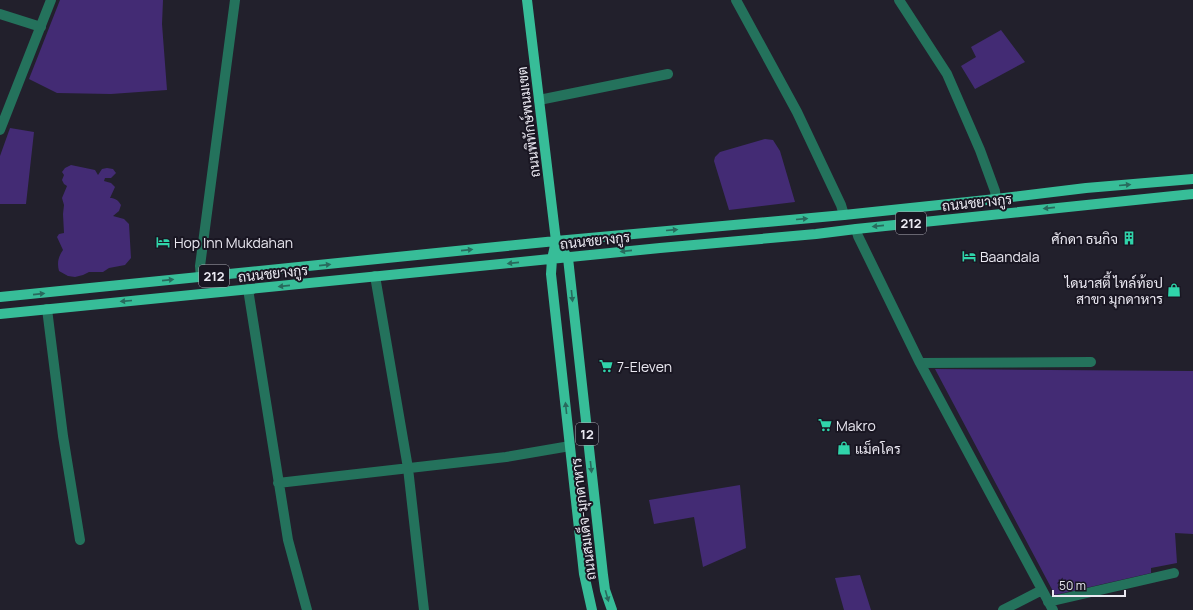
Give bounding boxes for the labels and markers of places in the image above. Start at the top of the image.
place label: ศักดา ธนกิจ [1051,229,1118,248]
building icon: ศักดา ธนกิจ [1121,230,1137,246]
place label: Hop Inn Mukdahan [174,233,293,252]
hotel icon: Hop Inn Mukdahan [155,234,171,250]
place label: Baandala [980,247,1040,266]
hotel icon: Baandala [961,248,977,264]
place label: ไดนาสตี้ ไทล์ท้อป สาขา มุกดาหาร [1064,271,1163,309]
shop icon: ไดนาสตี้ ไทล์ท้อป สาขา มุกดาหาร [1166,282,1182,298]
place label: 7-Eleven [617,357,672,376]
supermarket icon: 7-Eleven [598,358,614,374]
place label: Makro [836,416,876,435]
supermarket icon: Makro [817,417,833,433]
place label: แม็คโคร [855,439,901,458]
shop icon: แม็คโคร [836,440,852,456]

